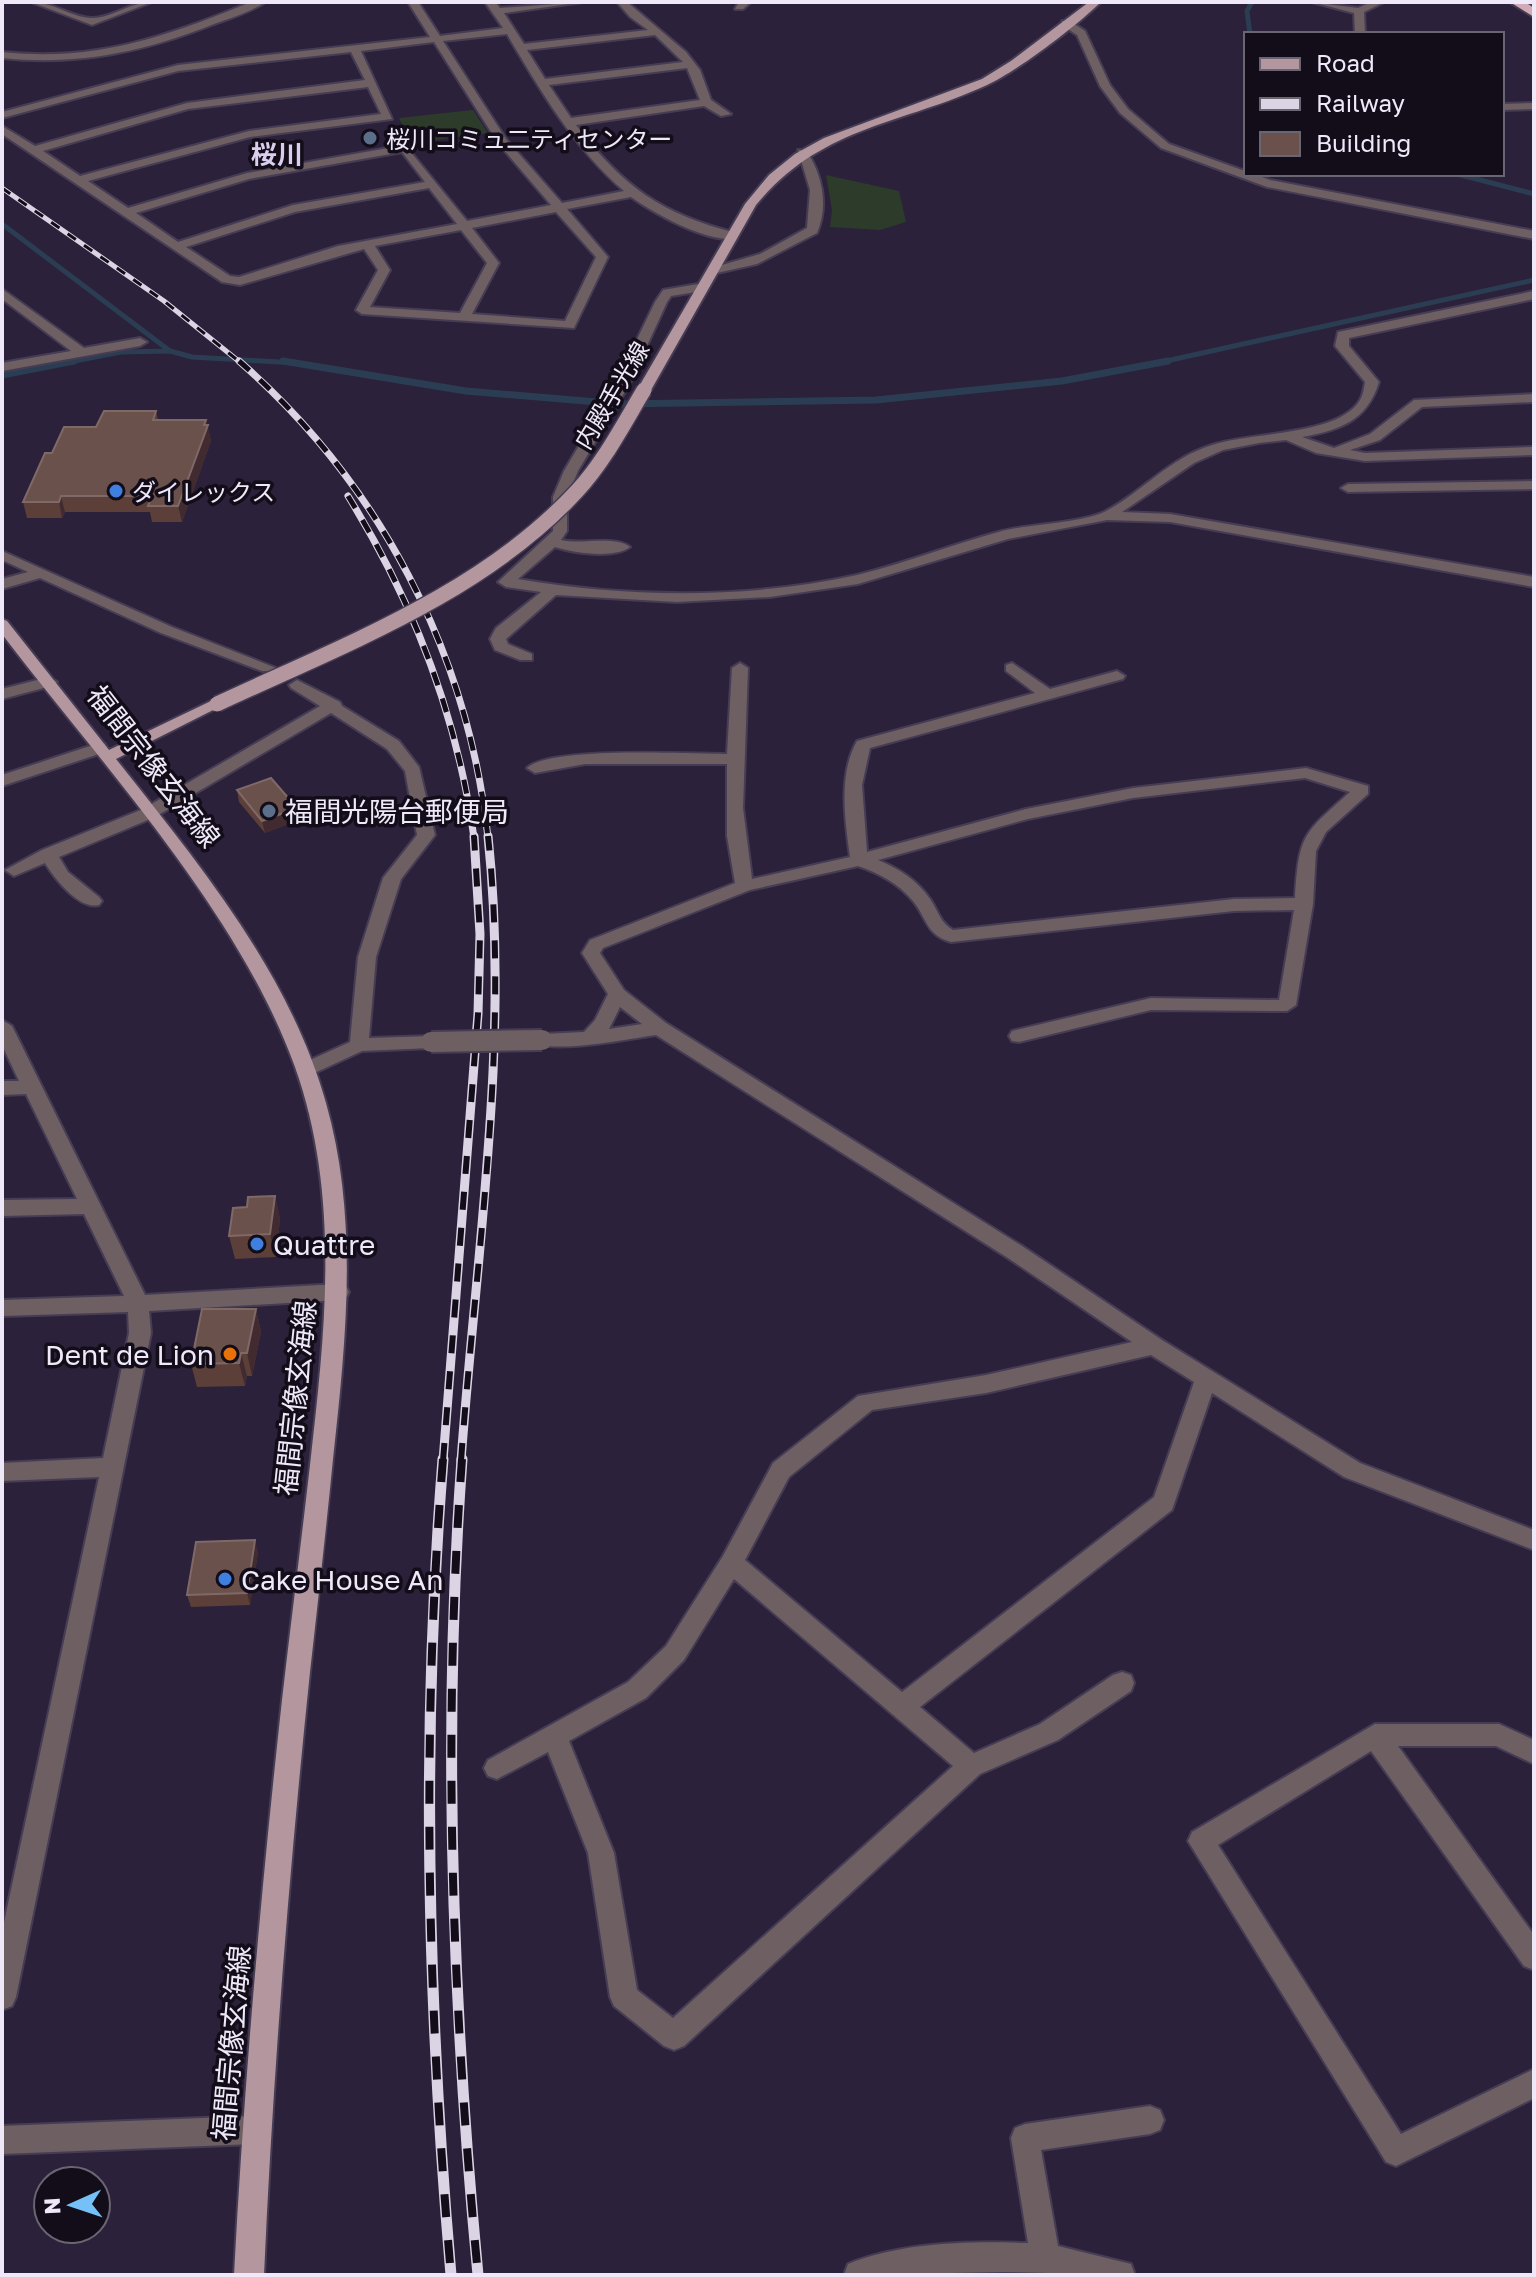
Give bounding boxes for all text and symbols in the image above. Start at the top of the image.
legend [1244,32,1504,176]
text: Road [1316,48,1375,77]
text: Railway [1316,88,1405,117]
place label: 桜川コミュ二ティセンター [386,124,673,153]
text: Building [1316,128,1411,157]
marker: 桜川コミュ二ティセンター [361,129,379,147]
district label: 桜川 [251,139,303,170]
street label: 内殿手光線 [568,336,654,454]
place label: ダイレックス [132,477,275,506]
marker: ダイレックス [107,482,125,500]
street label: 福間宗像玄海線 [81,679,227,853]
place label: 福間光陽台郵便局 [285,795,509,828]
marker: 福間光陽台郵便局 [260,802,278,820]
place label: Quattre [273,1228,375,1261]
marker: Quattre [248,1235,266,1253]
street label: 福間宗像玄海線 [268,1299,322,1497]
place label: Dent de Lion [45,1338,214,1371]
marker: Dent de Lion [221,1345,239,1363]
place label: Cake House An [241,1563,443,1596]
marker: Cake House An [216,1570,234,1588]
street label: 福間宗像玄海線 [206,1944,256,2142]
north arrow [32,2165,112,2245]
text: N [38,2197,65,2215]

